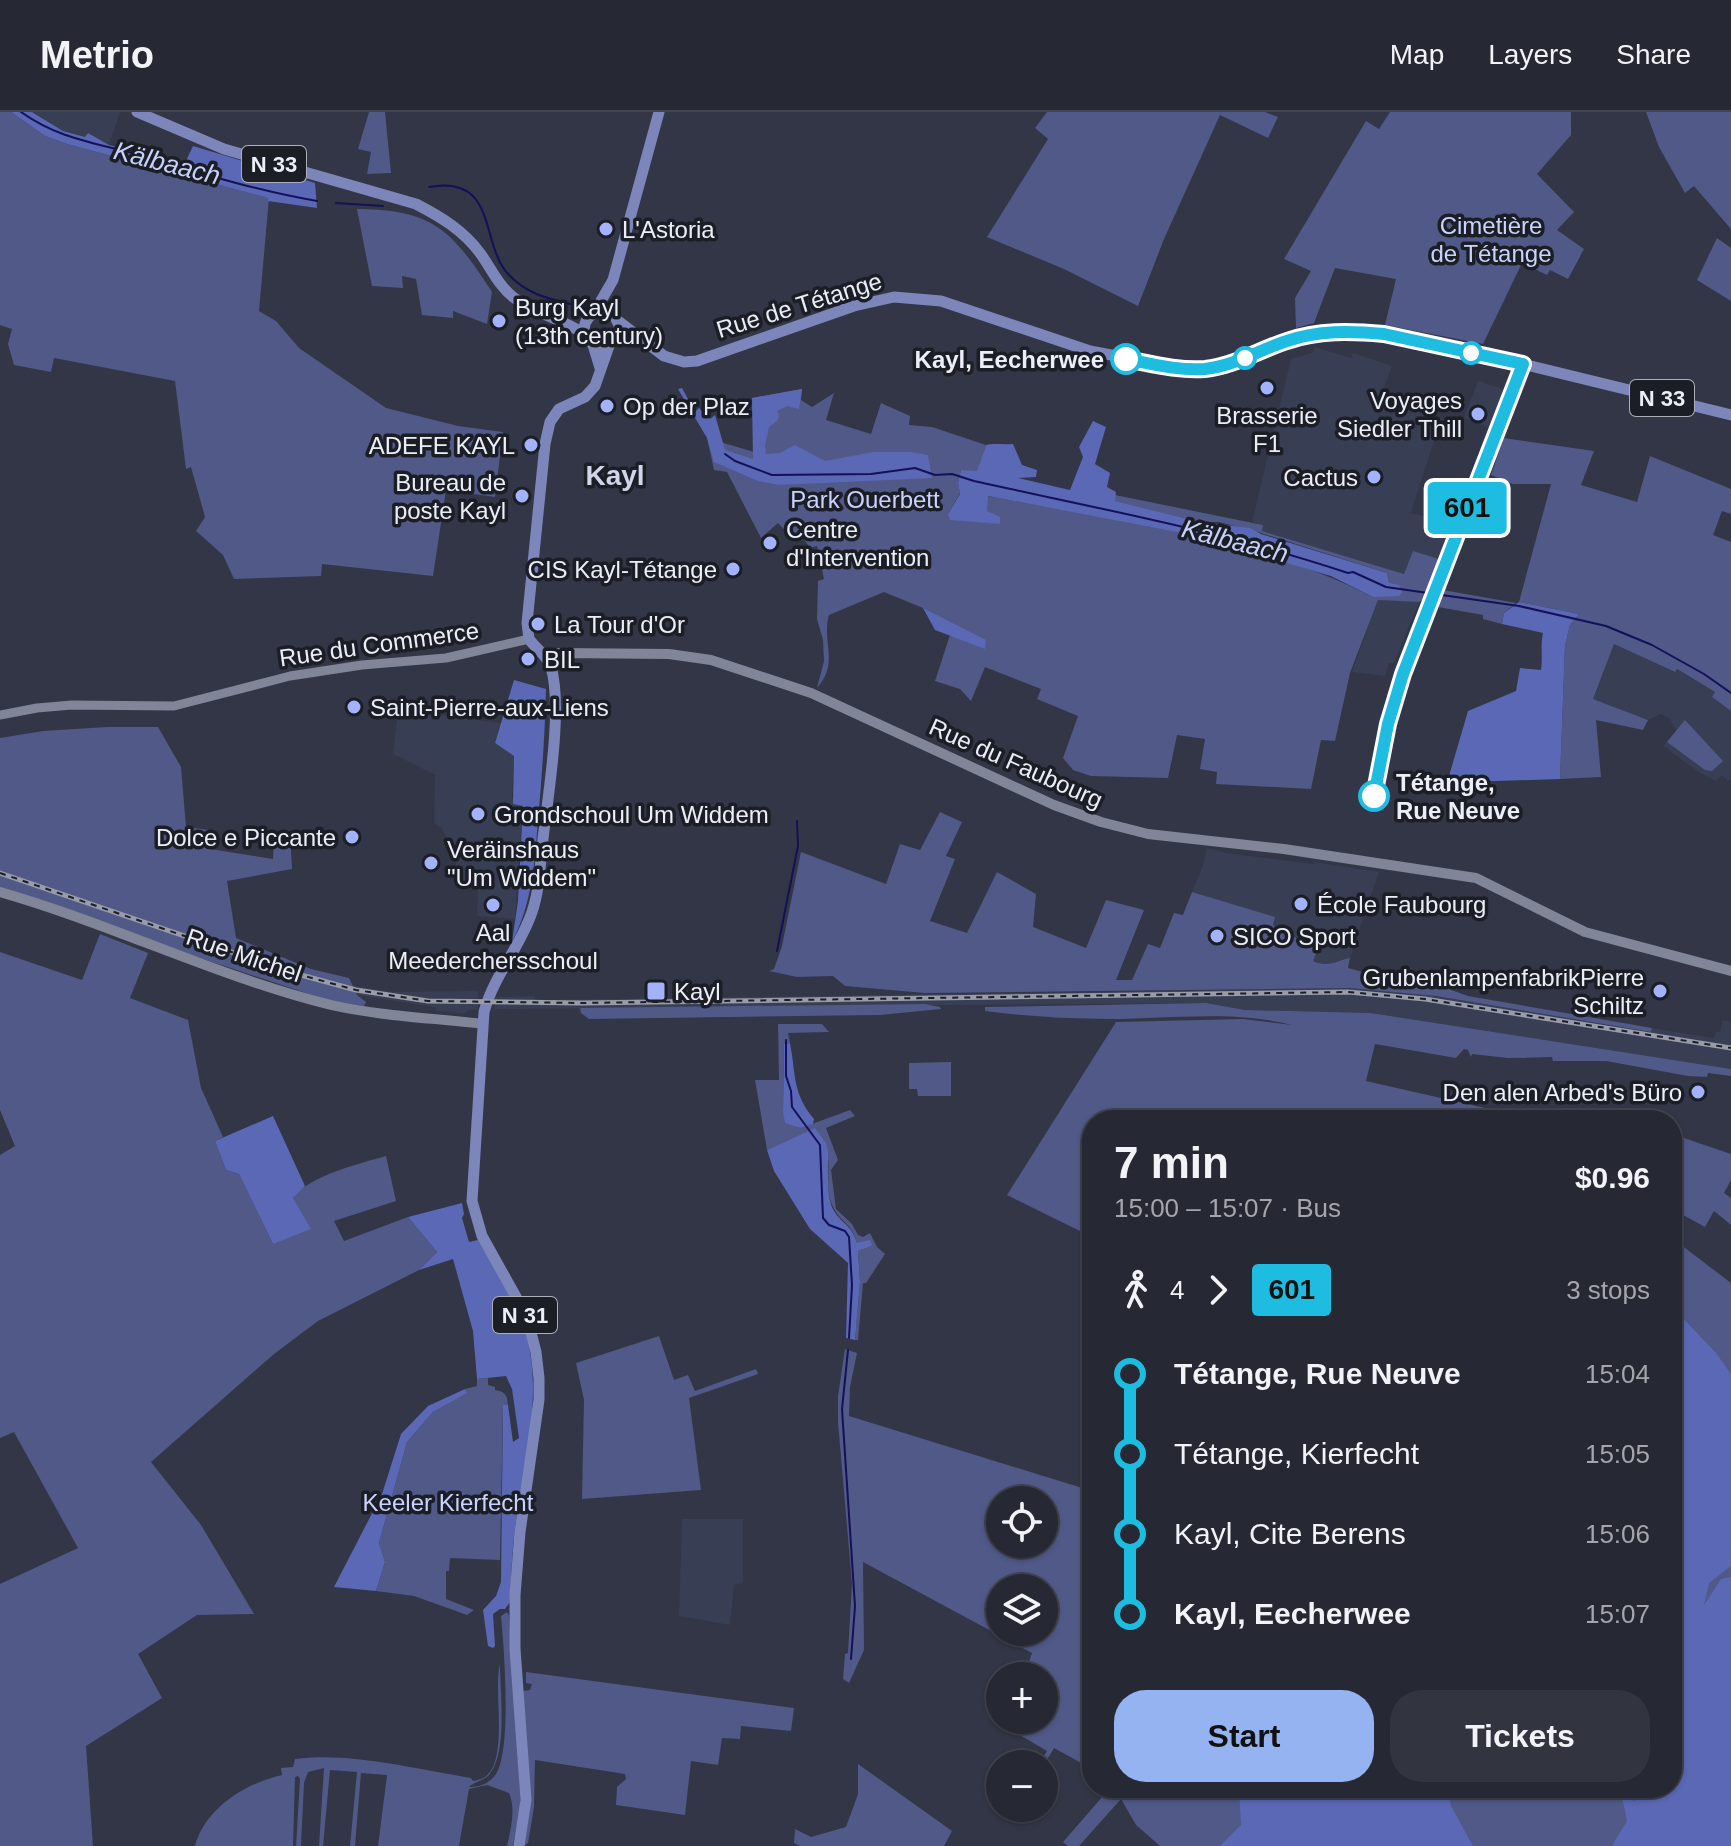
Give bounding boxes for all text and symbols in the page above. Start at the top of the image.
text: Metrio [40,34,154,76]
text: Map [1390,39,1444,70]
text: Layers [1488,39,1572,70]
text: Share [1616,39,1691,70]
water label: Kälbaach [111,135,223,191]
road number: N 33 [242,146,306,182]
park label: Cimetière de Tétange [1431,212,1552,267]
place label: L'Astoria [622,216,715,243]
marker: L'Astoria [597,220,615,238]
street label: Rue de Tétange [713,267,885,343]
place label: Burg Kayl (13th century) [515,294,663,349]
marker: Burg Kayl (13th century) [490,312,508,330]
unlabelled marker [1460,342,1482,364]
marker: Kayl, Eecherwee [1111,344,1141,374]
place label: Kayl, Eecherwee [915,346,1104,373]
unlabelled marker [1234,347,1256,369]
marker: Brasserie F1 [1258,379,1276,397]
road number: N 33 [1630,380,1694,416]
place label: Voyages Siedler Thill [1337,387,1462,442]
place label: Op der Plaz [623,393,750,420]
marker: Op der Plaz [598,397,616,415]
place label: Brasserie F1 [1216,402,1318,457]
marker: Voyages Siedler Thill [1469,405,1487,423]
place label: ADEFE KAYL [369,432,515,459]
marker: ADEFE KAYL [522,436,540,454]
district label: Kayl [585,460,645,491]
place label: Cactus [1283,464,1358,491]
marker: Cactus [1365,468,1383,486]
place label: Bureau de poste Kayl [394,469,506,524]
line badge: 601 [1421,482,1513,534]
park label: Park Ouerbett [790,486,940,513]
marker: Bureau de poste Kayl [513,487,531,505]
text: 601 [1444,492,1490,523]
water label: Kälbaach [1179,513,1291,569]
place label: Centre d'Intervention [786,516,929,571]
marker: Centre d'Intervention [761,534,779,552]
place label: CIS Kayl-Tétange [528,556,717,583]
marker: CIS Kayl-Tétange [724,560,742,578]
place label: La Tour d'Or [554,611,685,638]
marker: La Tour d'Or [529,615,547,633]
street label: Rue du Commerce [277,617,481,671]
place label: BIL [544,646,580,673]
marker: BIL [519,650,537,668]
place label: Saint-Pierre-aux-Liens [370,694,609,721]
marker: Saint-Pierre-aux-Liens [345,698,363,716]
street label: Rue du Faubourg [925,713,1107,813]
place label: Tétange, Rue Neuve [1396,769,1520,824]
marker: Tétange, Rue Neuve [1359,781,1389,811]
place label: Grondschoul Um Widdem [494,801,769,828]
marker: Grondschoul Um Widdem [469,805,487,823]
place label: Dolce e Piccante [156,824,336,851]
marker: Dolce e Piccante [343,828,361,846]
place label: Veräinshaus "Um Widdem" [447,836,596,891]
marker: Veräinshaus "Um Widdem" [422,854,440,872]
place label: École Faubourg [1317,891,1486,918]
marker: École Faubourg [1292,895,1310,913]
marker: Aal Meederchersschoul [484,896,502,914]
place label: Aal Meederchersschoul [388,919,598,974]
street label: Rue Michel [183,923,305,987]
place label: SICO Sport [1233,923,1356,950]
marker: SICO Sport [1208,927,1226,945]
place label: GrubenlampenfabrikPierre Schiltz [1363,964,1644,1019]
place label: Kayl [674,978,721,1005]
marker: Kayl [645,980,667,1002]
marker: GrubenlampenfabrikPierre Schiltz [1651,982,1669,1000]
place label: Den alen Arbed's Büro [1443,1079,1682,1106]
marker: Den alen Arbed's Büro [1689,1083,1707,1101]
text: 7 min [1114,1138,1229,1187]
text: $0.96 [1575,1161,1650,1194]
text: 15:00 – 15:07 · Bus [1114,1193,1341,1223]
icon: walk [1114,1268,1158,1312]
icon: forward [1196,1268,1240,1312]
text: 601 [1268,1274,1315,1305]
text: 4 [1170,1275,1184,1305]
text: 3 stops [1566,1275,1650,1305]
road number: N 31 [493,1297,557,1333]
text: Tétange, Rue Neuve [1174,1357,1461,1390]
text: 15:04 [1585,1359,1650,1389]
text: Tétange, Kierfecht [1174,1437,1419,1470]
text: 15:05 [1585,1439,1650,1469]
map controls [986,1486,1058,1822]
button: locate [986,1486,1058,1558]
park label: Keeler Kierfecht [363,1489,534,1516]
text: Kayl, Cite Berens [1174,1517,1406,1550]
text: 15:06 [1585,1519,1650,1549]
button: layers [986,1574,1058,1646]
text: Kayl, Eecherwee [1174,1597,1411,1630]
text: 15:07 [1585,1599,1650,1629]
button: + [986,1662,1058,1734]
button: Start [1114,1690,1374,1782]
button: Tickets [1390,1690,1650,1782]
button: − [986,1750,1058,1822]

